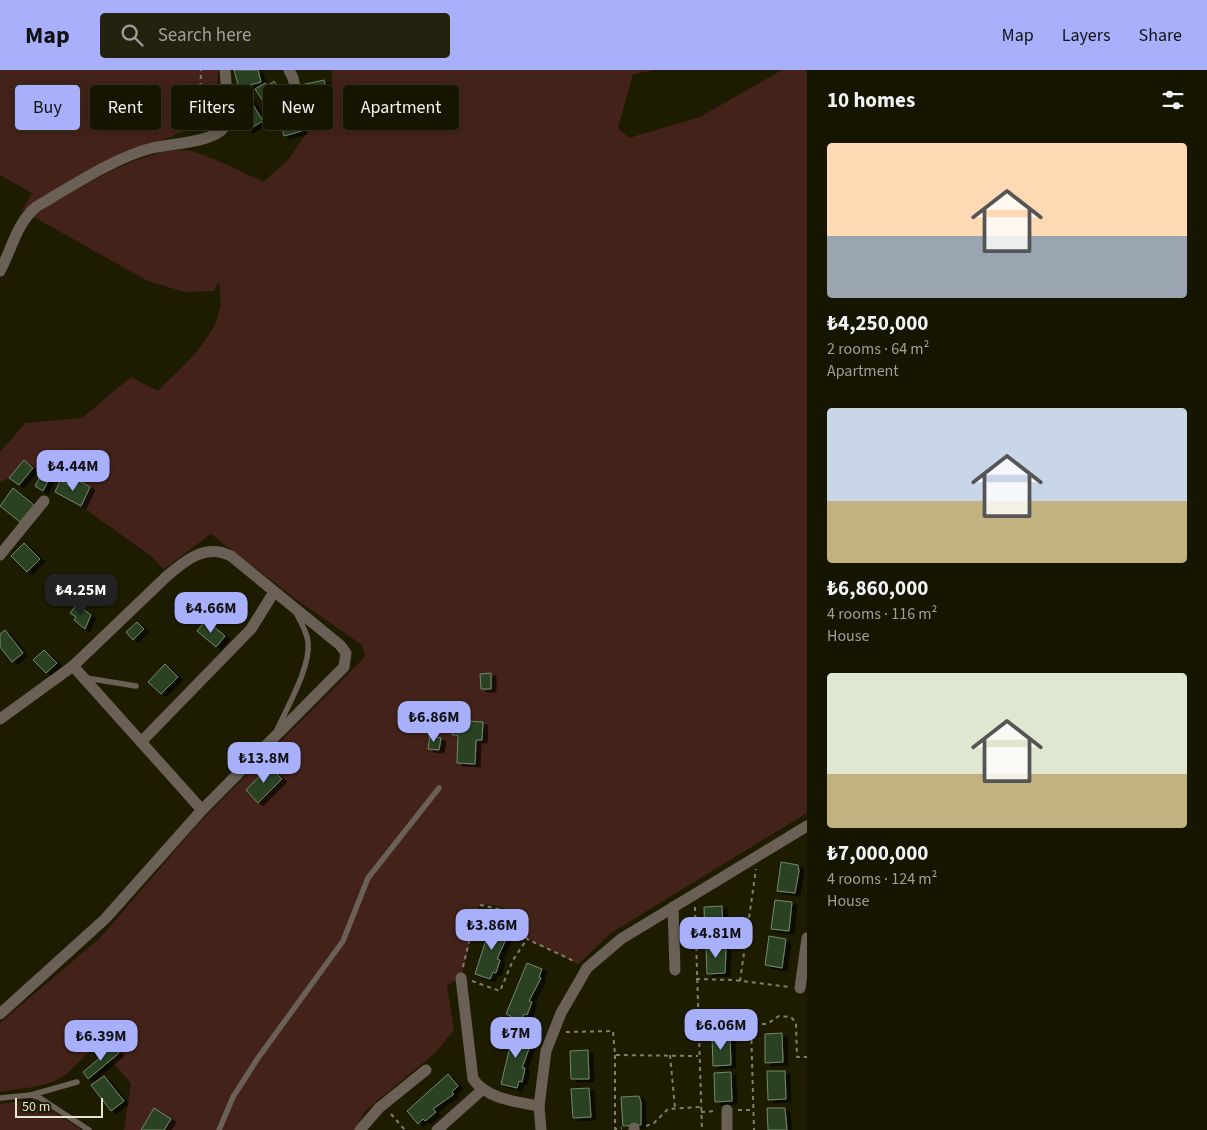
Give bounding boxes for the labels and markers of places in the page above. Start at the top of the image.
pin: ₺4.44M [32,450,114,492]
pin: ₺4.25M [40,574,122,616]
pin: ₺4.66M [170,592,252,634]
pin: ₺6.86M [393,700,475,743]
pin: ₺13.8M [223,742,305,784]
pin: ₺3.86M [451,908,533,951]
pin: ₺4.81M [675,916,757,959]
pin: ₺6.06M [680,1008,762,1051]
pin: ₺7M [492,1016,540,1059]
pin: ₺6.39M [60,1020,142,1062]

